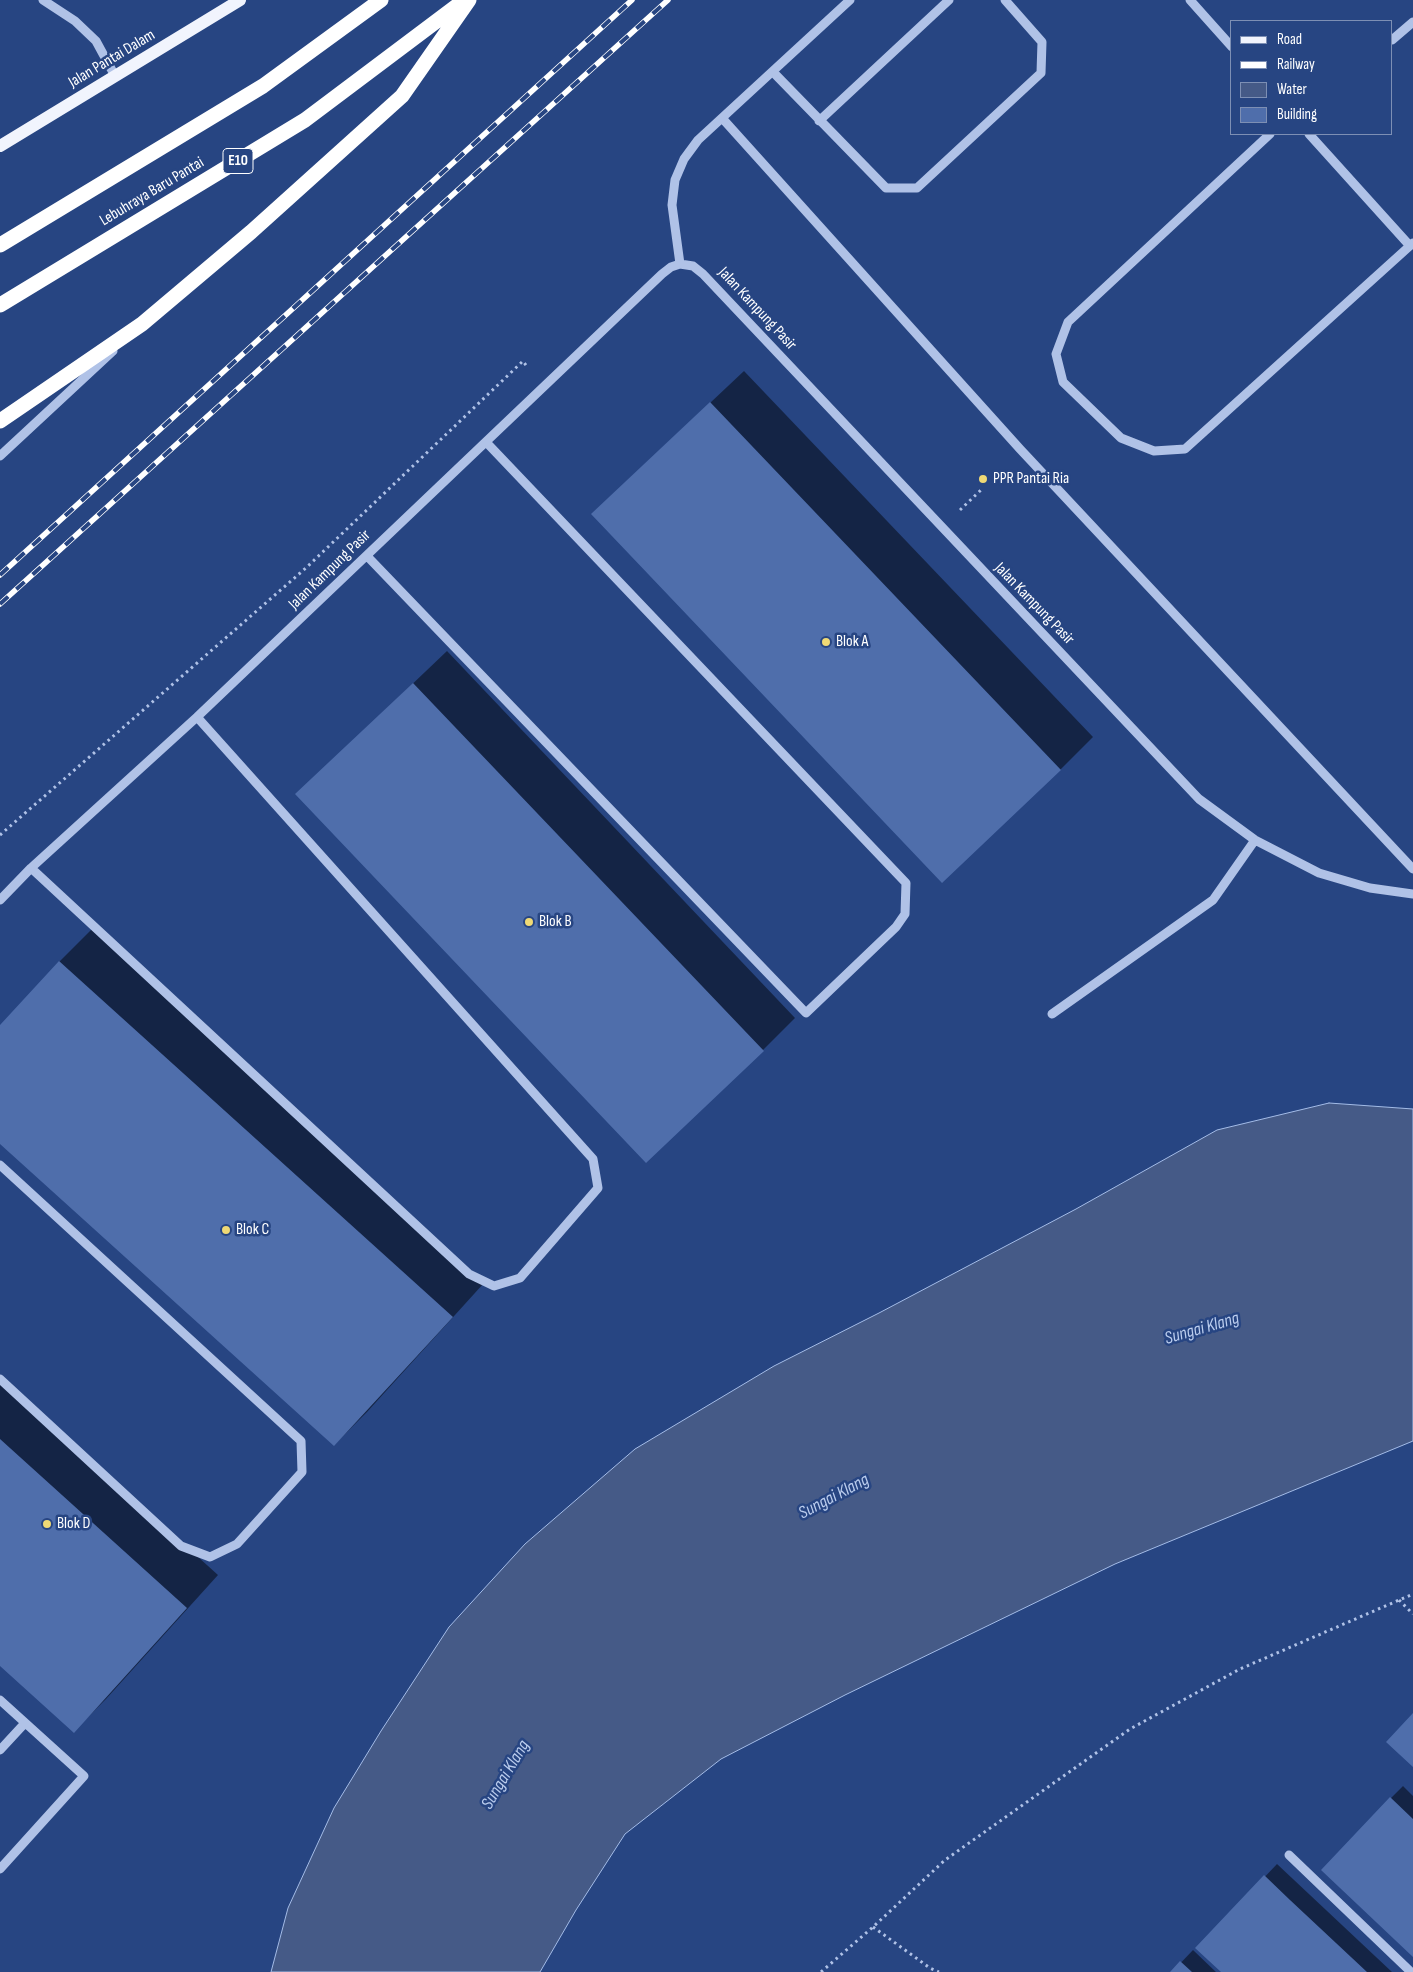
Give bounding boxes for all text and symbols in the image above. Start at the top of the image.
legend [1230,20,1393,135]
street label: Jalan Pantai Dalam [65,26,159,92]
text: Road [1277,30,1302,49]
text: Railway [1277,55,1315,74]
text: Water [1277,80,1307,99]
text: Building [1277,105,1317,124]
road number: E10 [223,148,253,174]
street label: Lebuhraya Baru Pantai [96,153,208,231]
street label: Jalan Kampung Pasir [714,263,800,355]
place label: PPR Pantai Ria [993,469,1069,489]
marker: PPR Pantai Ria [977,473,989,485]
street label: Jalan Kampung Pasir [285,526,375,614]
street label: Jalan Kampung Pasir [990,559,1078,649]
place label: Blok A [836,632,868,652]
marker: Blok A [820,636,832,648]
place label: Blok B [539,912,572,932]
marker: Blok B [523,916,535,928]
place label: Blok C [236,1220,269,1240]
marker: Blok C [220,1224,232,1236]
water label: Sungai Klang [1162,1308,1242,1350]
water label: Sungai Klang [795,1469,873,1525]
place label: Blok D [57,1514,90,1534]
marker: Blok D [41,1518,53,1530]
water label: Sungai Klang [477,1737,535,1813]

